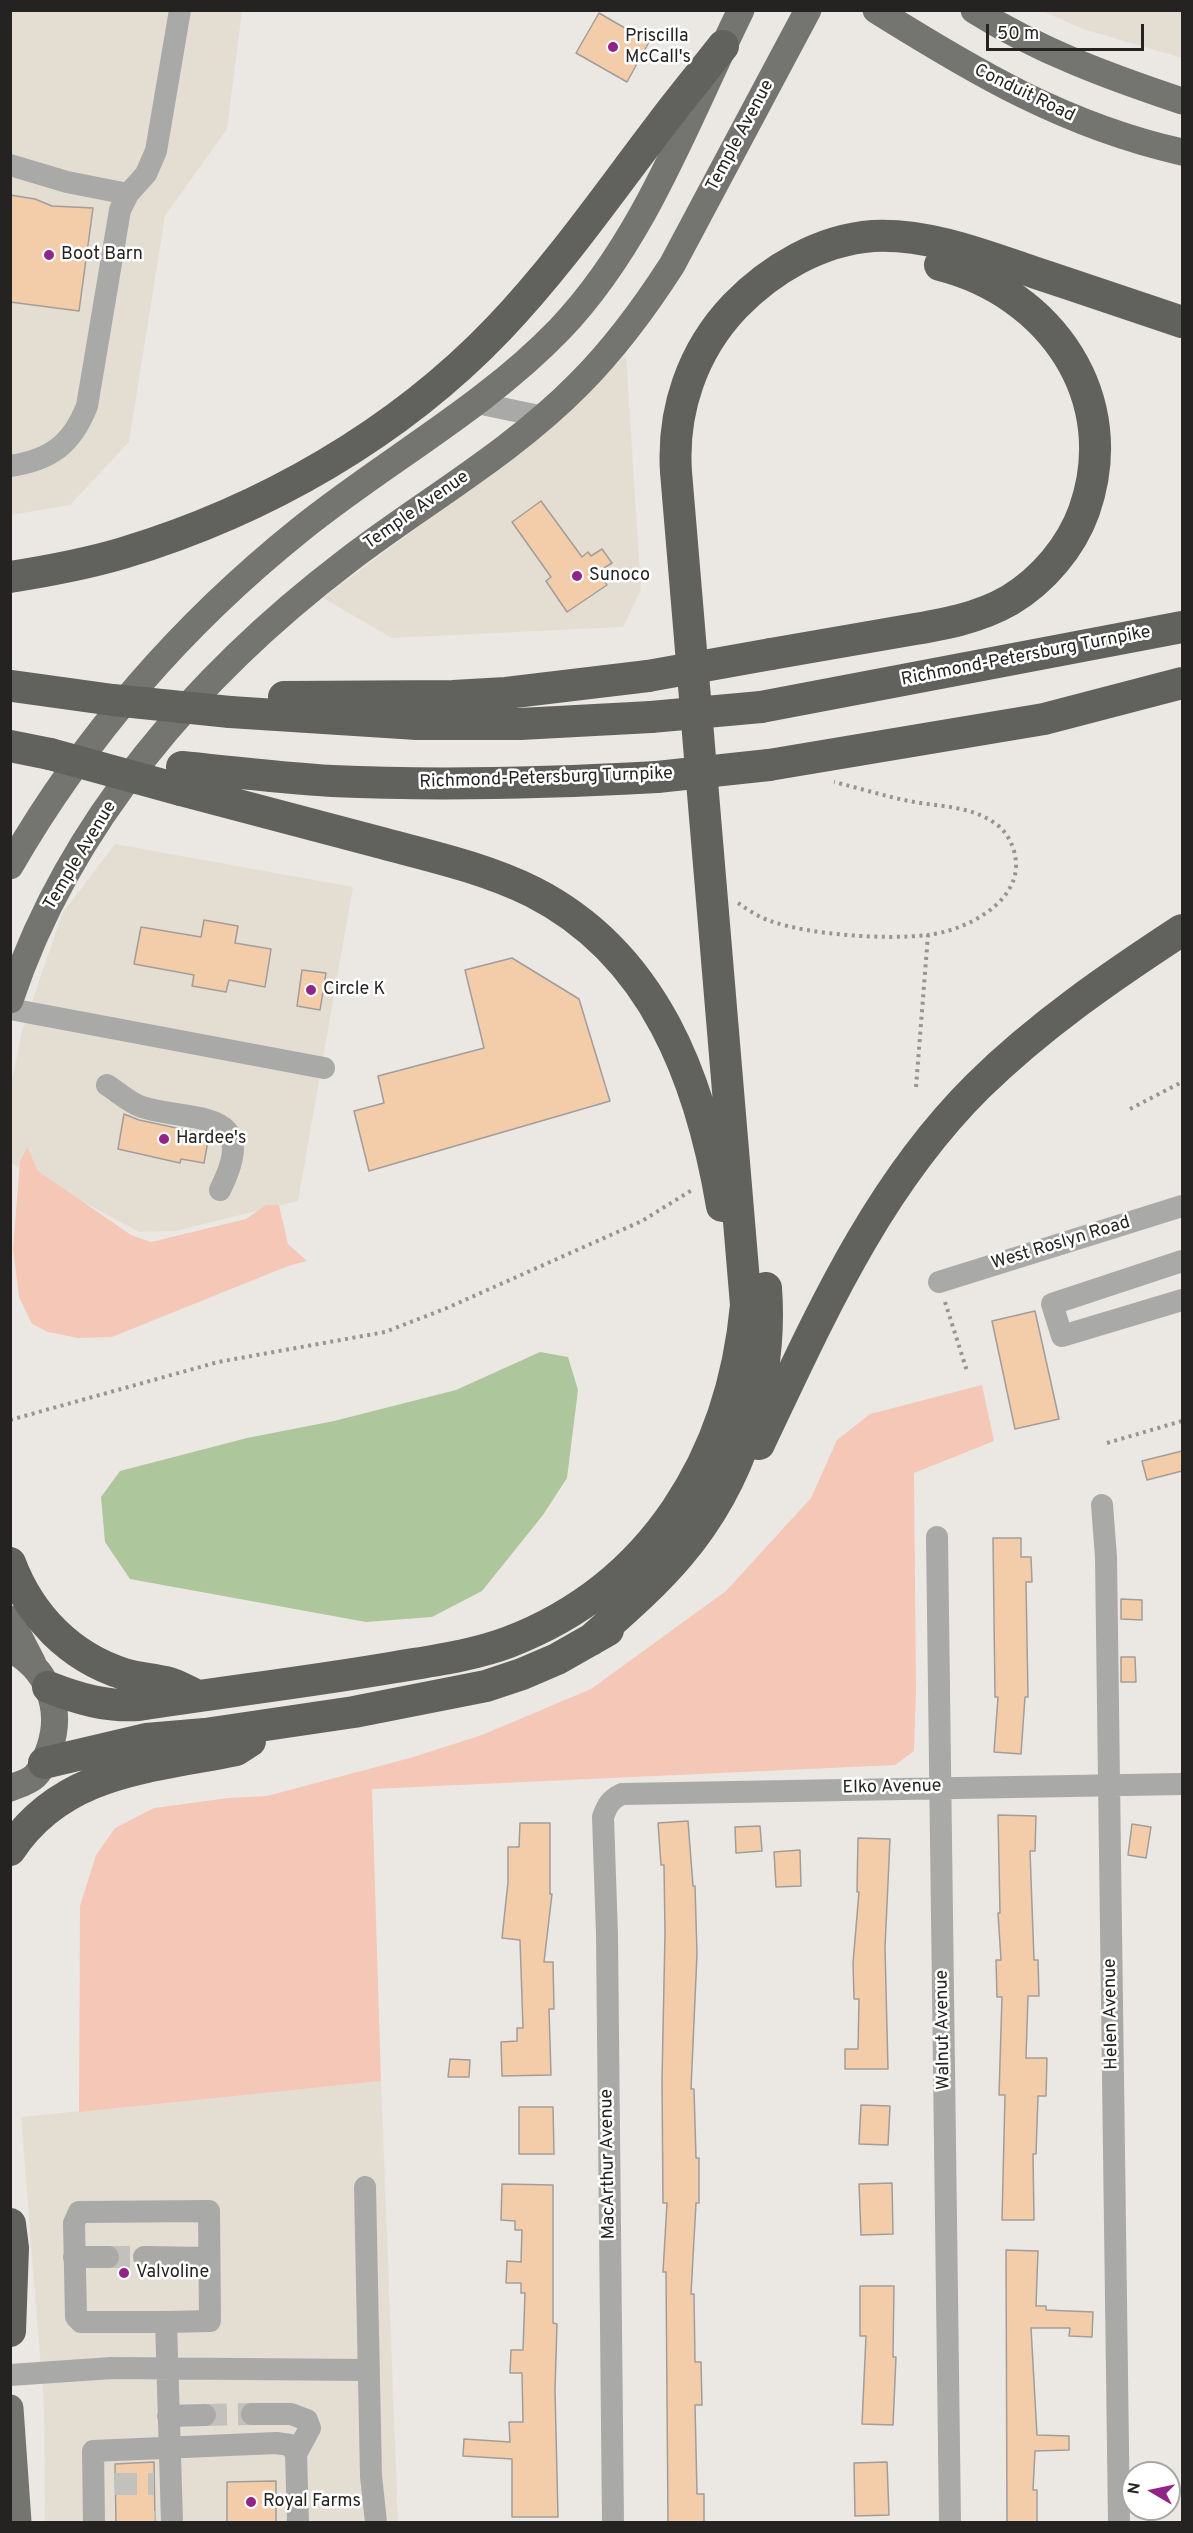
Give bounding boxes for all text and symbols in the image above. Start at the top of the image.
scale bar [989,12,1146,50]
text: 50 m [997,23,1039,46]
place label: Priscilla McCall's [625,26,691,68]
marker: Priscilla McCall's [606,40,620,54]
street label: Conduit Road [970,60,1078,128]
street label: Temple Avenue [703,77,779,195]
place label: Boot Barn [61,244,143,266]
marker: Boot Barn [42,248,56,262]
street label: Temple Avenue [360,467,474,555]
place label: Sunoco [589,565,650,587]
marker: Sunoco [570,569,584,583]
street label: Richmond-Petersburg Turnpike [899,622,1153,692]
street label: Richmond-Petersburg Turnpike [419,764,673,794]
street label: Temple Avenue [40,798,122,914]
place label: Circle K [323,979,385,1001]
marker: Circle K [304,983,318,997]
place label: Hardee's [176,1128,246,1150]
marker: Hardee's [157,1132,171,1146]
street label: West Roslyn Road [989,1213,1133,1275]
street label: Elko Avenue [842,1776,942,1800]
street label: Helen Avenue [1100,1958,1124,2070]
street label: Walnut Avenue [932,1970,956,2090]
street label: MacArthur Avenue [597,2089,621,2239]
place label: Valvoline [136,2262,209,2284]
marker: Valvoline [117,2266,131,2280]
north arrow [1121,2461,1181,2521]
text: N [1124,2481,1146,2496]
place label: Royal Farms [263,2491,361,2513]
marker: Royal Farms [244,2495,258,2509]

